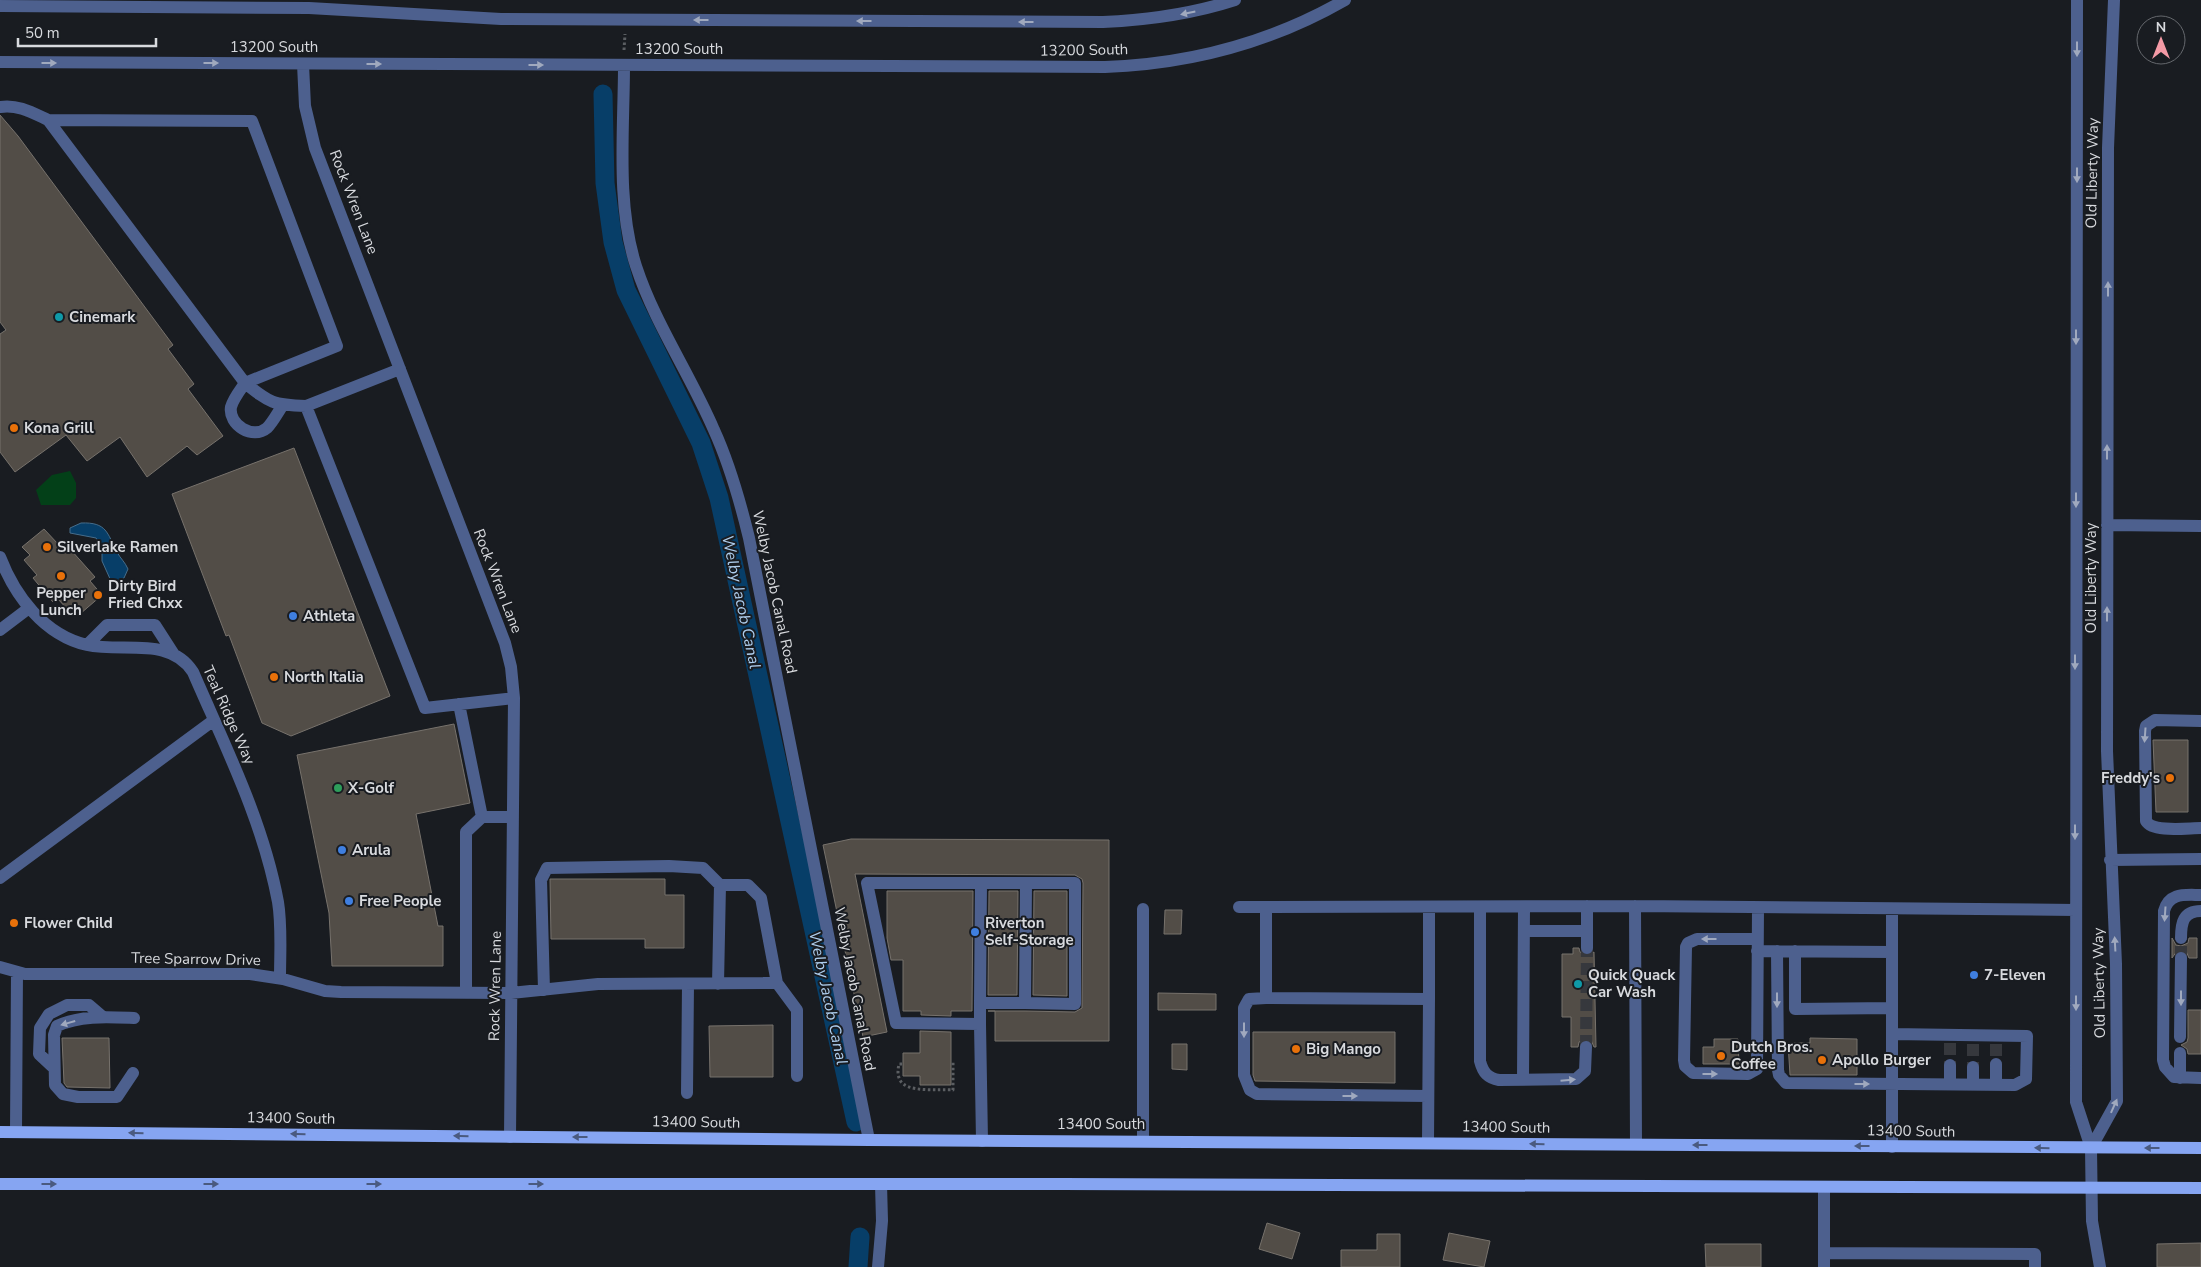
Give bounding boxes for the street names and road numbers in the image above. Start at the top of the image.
street label: 13200 South [230,37,318,57]
street label: 13200 South [635,39,723,59]
street label: 13200 South [1040,39,1128,61]
street label: Old Liberty Way [2081,117,2103,229]
street label: Rock Wren Lane [325,147,383,257]
street label: Welby Jacob Canal Road [748,509,802,675]
street label: Old Liberty Way [2081,522,2101,633]
street label: Rock Wren Lane [469,526,527,636]
street label: Teal Ridge Way [198,662,260,768]
street label: Welby Jacob Canal Road [829,905,881,1073]
street label: Old Liberty Way [2088,927,2110,1039]
street label: Rock Wren Lane [484,931,506,1041]
street label: Tree Sparrow Drive [131,948,261,970]
street label: 13400 South [247,1107,335,1129]
street label: 13400 South [652,1111,740,1133]
street label: 13400 South [1057,1114,1145,1134]
street label: 13400 South [1462,1116,1550,1138]
street label: 13400 South [1867,1120,1955,1142]

